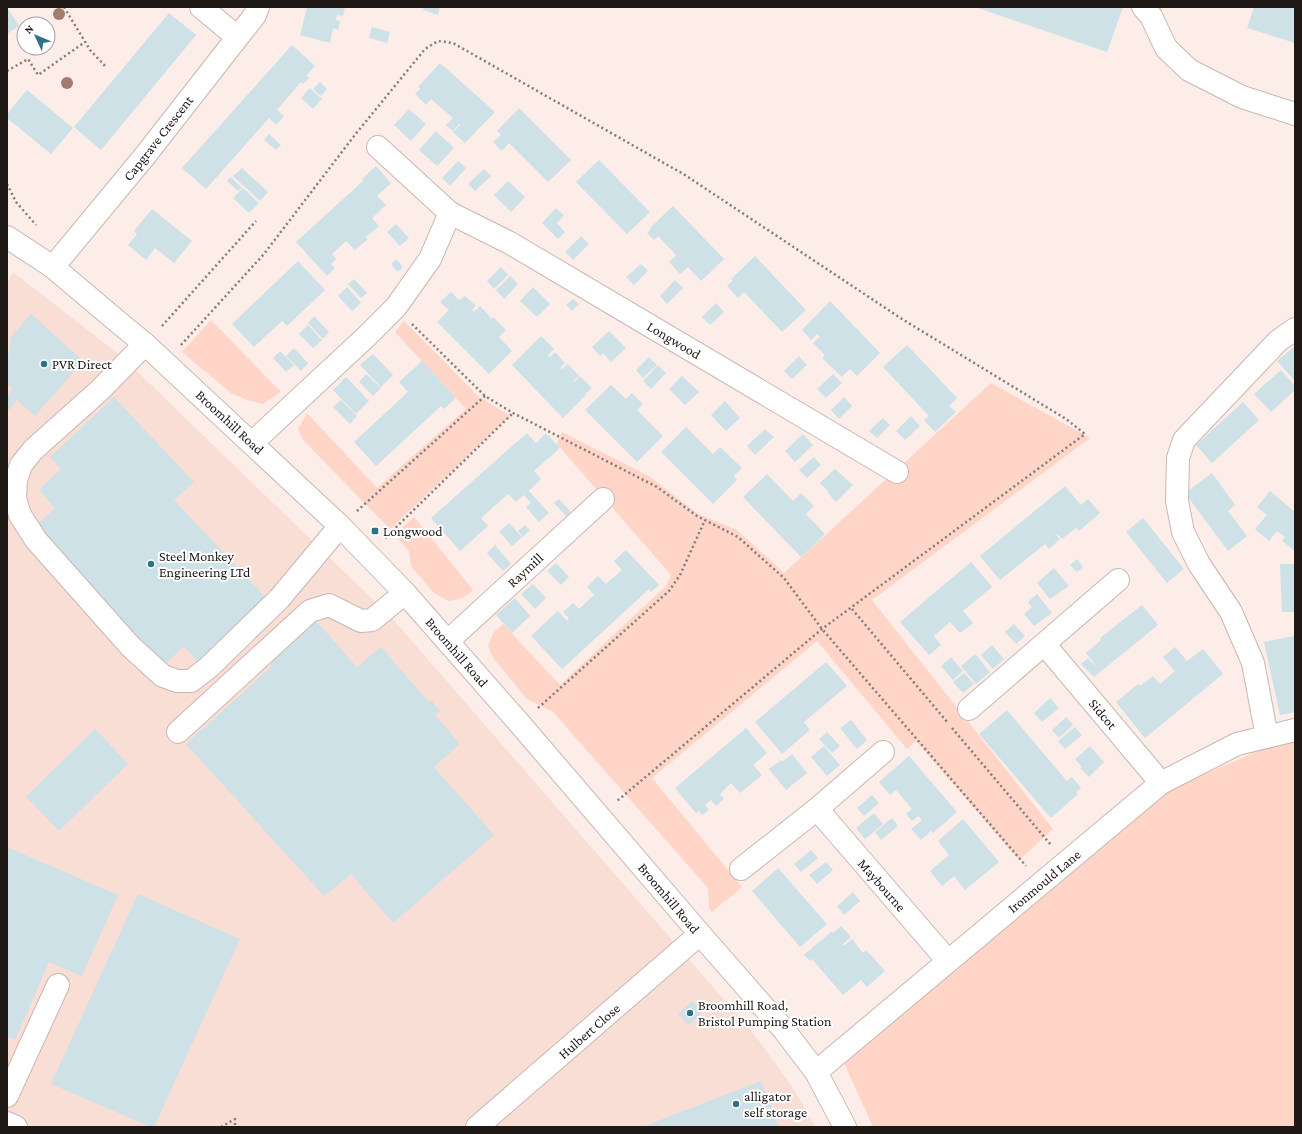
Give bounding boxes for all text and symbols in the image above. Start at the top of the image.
north arrow [16,16,56,56]
text: N [22,22,36,36]
street label: Capgrave Crescent [120,92,196,184]
street label: Longwood [644,318,704,363]
place label: PVR Direct [52,356,112,372]
marker: PVR Direct [39,359,49,369]
street label: Broomhill Road [193,386,268,458]
place label: Longwood [383,523,443,539]
marker: Longwood [370,526,380,536]
place label: Steel Monkey Engineering LTd [159,548,251,580]
street label: Raymill [504,549,546,590]
marker: Steel Monkey Engineering LTd [146,559,156,569]
street label: Broomhill Road [422,614,492,691]
street label: Sidcot [1086,695,1121,733]
street label: Ironmould Lane [1004,846,1084,916]
street label: Maybourne [855,855,909,915]
street label: Broomhill Road [635,860,703,937]
place label: Broomhill Road, Bristol Pumping Station [698,997,832,1029]
street label: Hulbert Close [555,1000,623,1062]
marker: Broomhill Road, Bristol Pumping Station [685,1008,695,1018]
place label: alligator self storage [744,1088,807,1120]
marker: alligator self storage [731,1099,741,1109]

